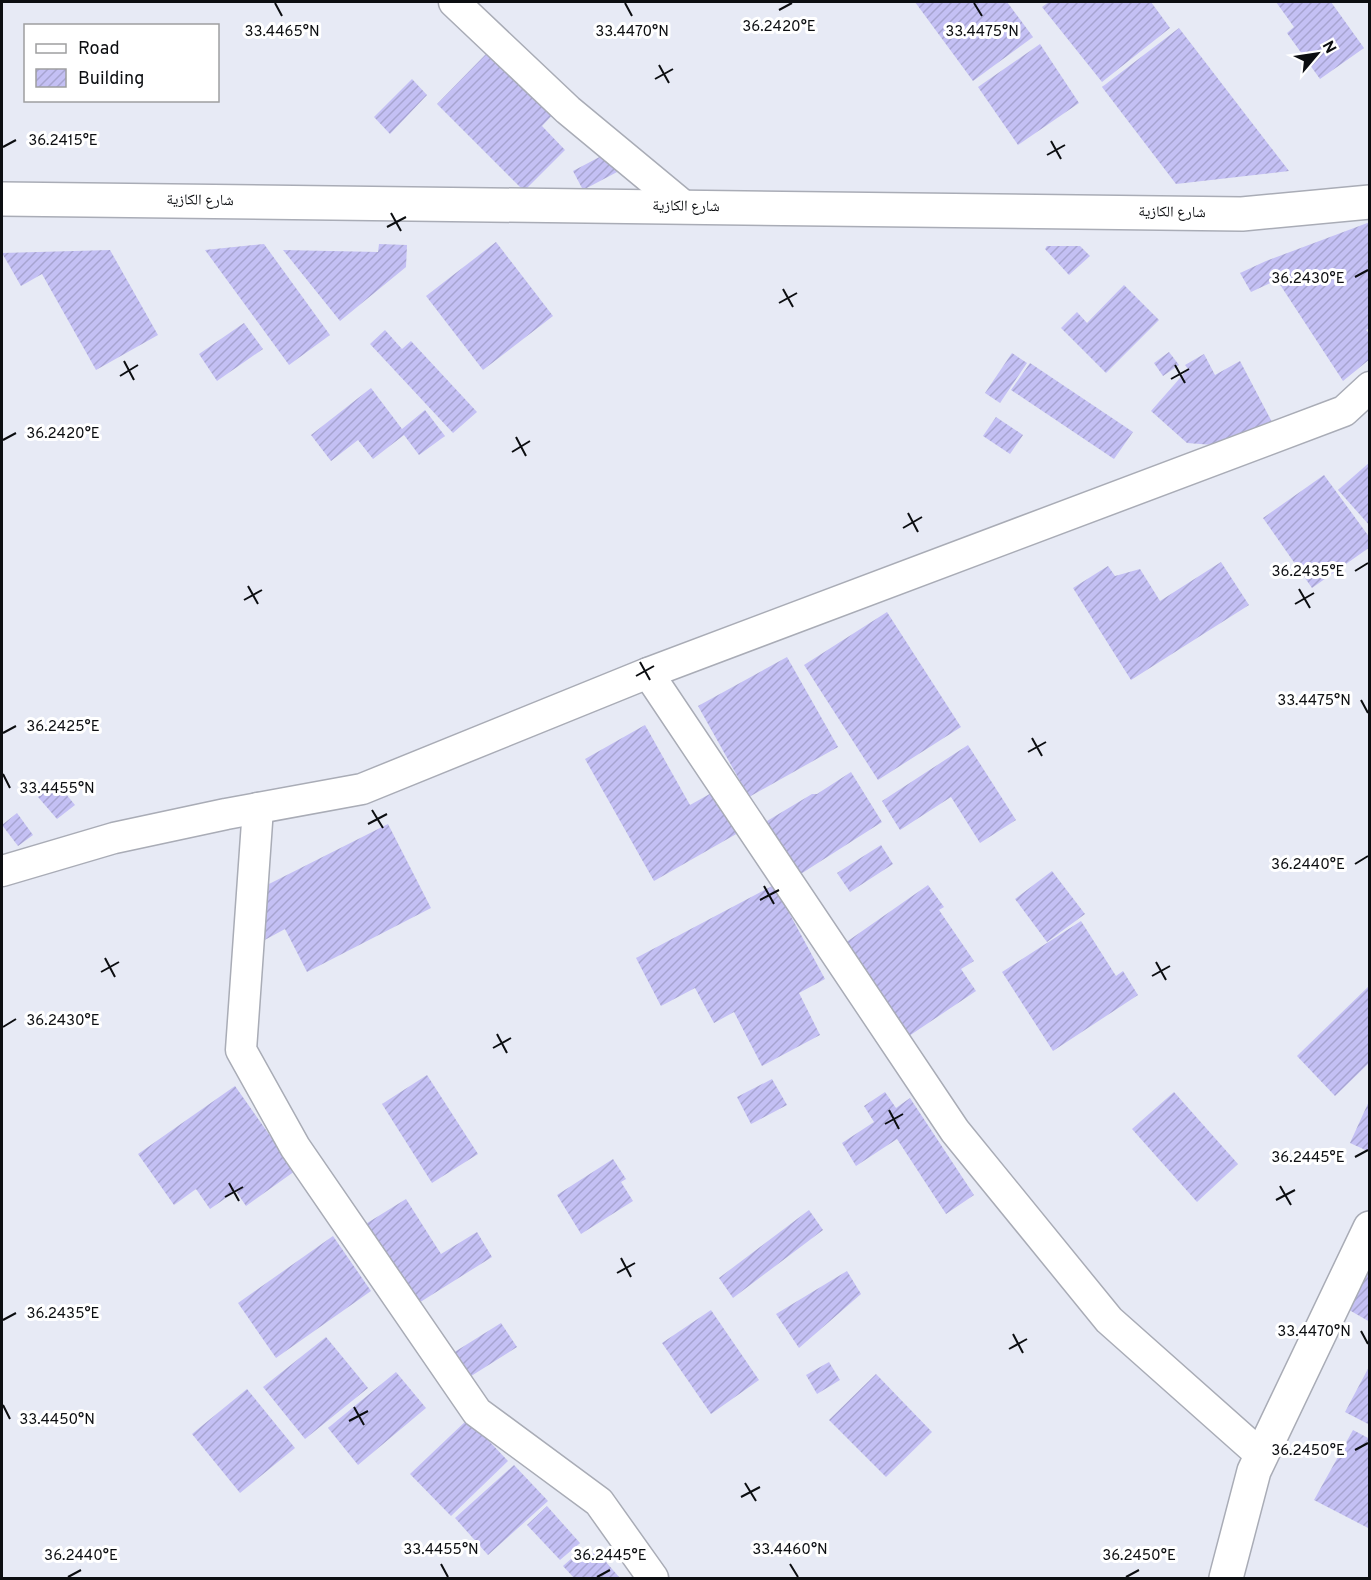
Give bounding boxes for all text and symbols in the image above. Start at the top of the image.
text: 36.2420°E [742,18,816,37]
text: 33.4465°N [244,23,320,42]
text: 33.4470°N [595,23,669,42]
text: 33.4475°N [945,23,1019,42]
legend [24,24,219,102]
north arrow [1287,24,1347,84]
text: Road [78,38,120,61]
text: N [1317,38,1340,58]
text: Building [78,68,144,91]
text: 36.2415°E [28,132,98,151]
street label: شارع الكازية [166,191,234,211]
street label: شارع الكازية [652,197,720,217]
street label: شارع الكازية [1138,203,1206,223]
text: 36.2430°E [1271,270,1345,289]
text: 36.2420°E [26,425,100,444]
text: 36.2435°E [1271,563,1345,582]
text: 33.4475°N [1277,692,1351,711]
text: 36.2425°E [26,718,100,737]
text: 33.4455°N [19,780,95,799]
text: 36.2440°E [1271,856,1345,875]
text: 36.2430°E [26,1012,100,1031]
text: 36.2445°E [1271,1149,1345,1168]
text: 36.2435°E [26,1305,100,1324]
text: 33.4470°N [1277,1323,1351,1342]
text: 33.4450°N [19,1411,95,1430]
text: 36.2450°E [1271,1442,1345,1461]
text: 33.4455°N [403,1541,479,1560]
text: 33.4460°N [752,1541,828,1560]
text: 36.2440°E [44,1547,118,1566]
text: 36.2445°E [573,1547,647,1566]
text: 36.2450°E [1102,1547,1176,1566]

